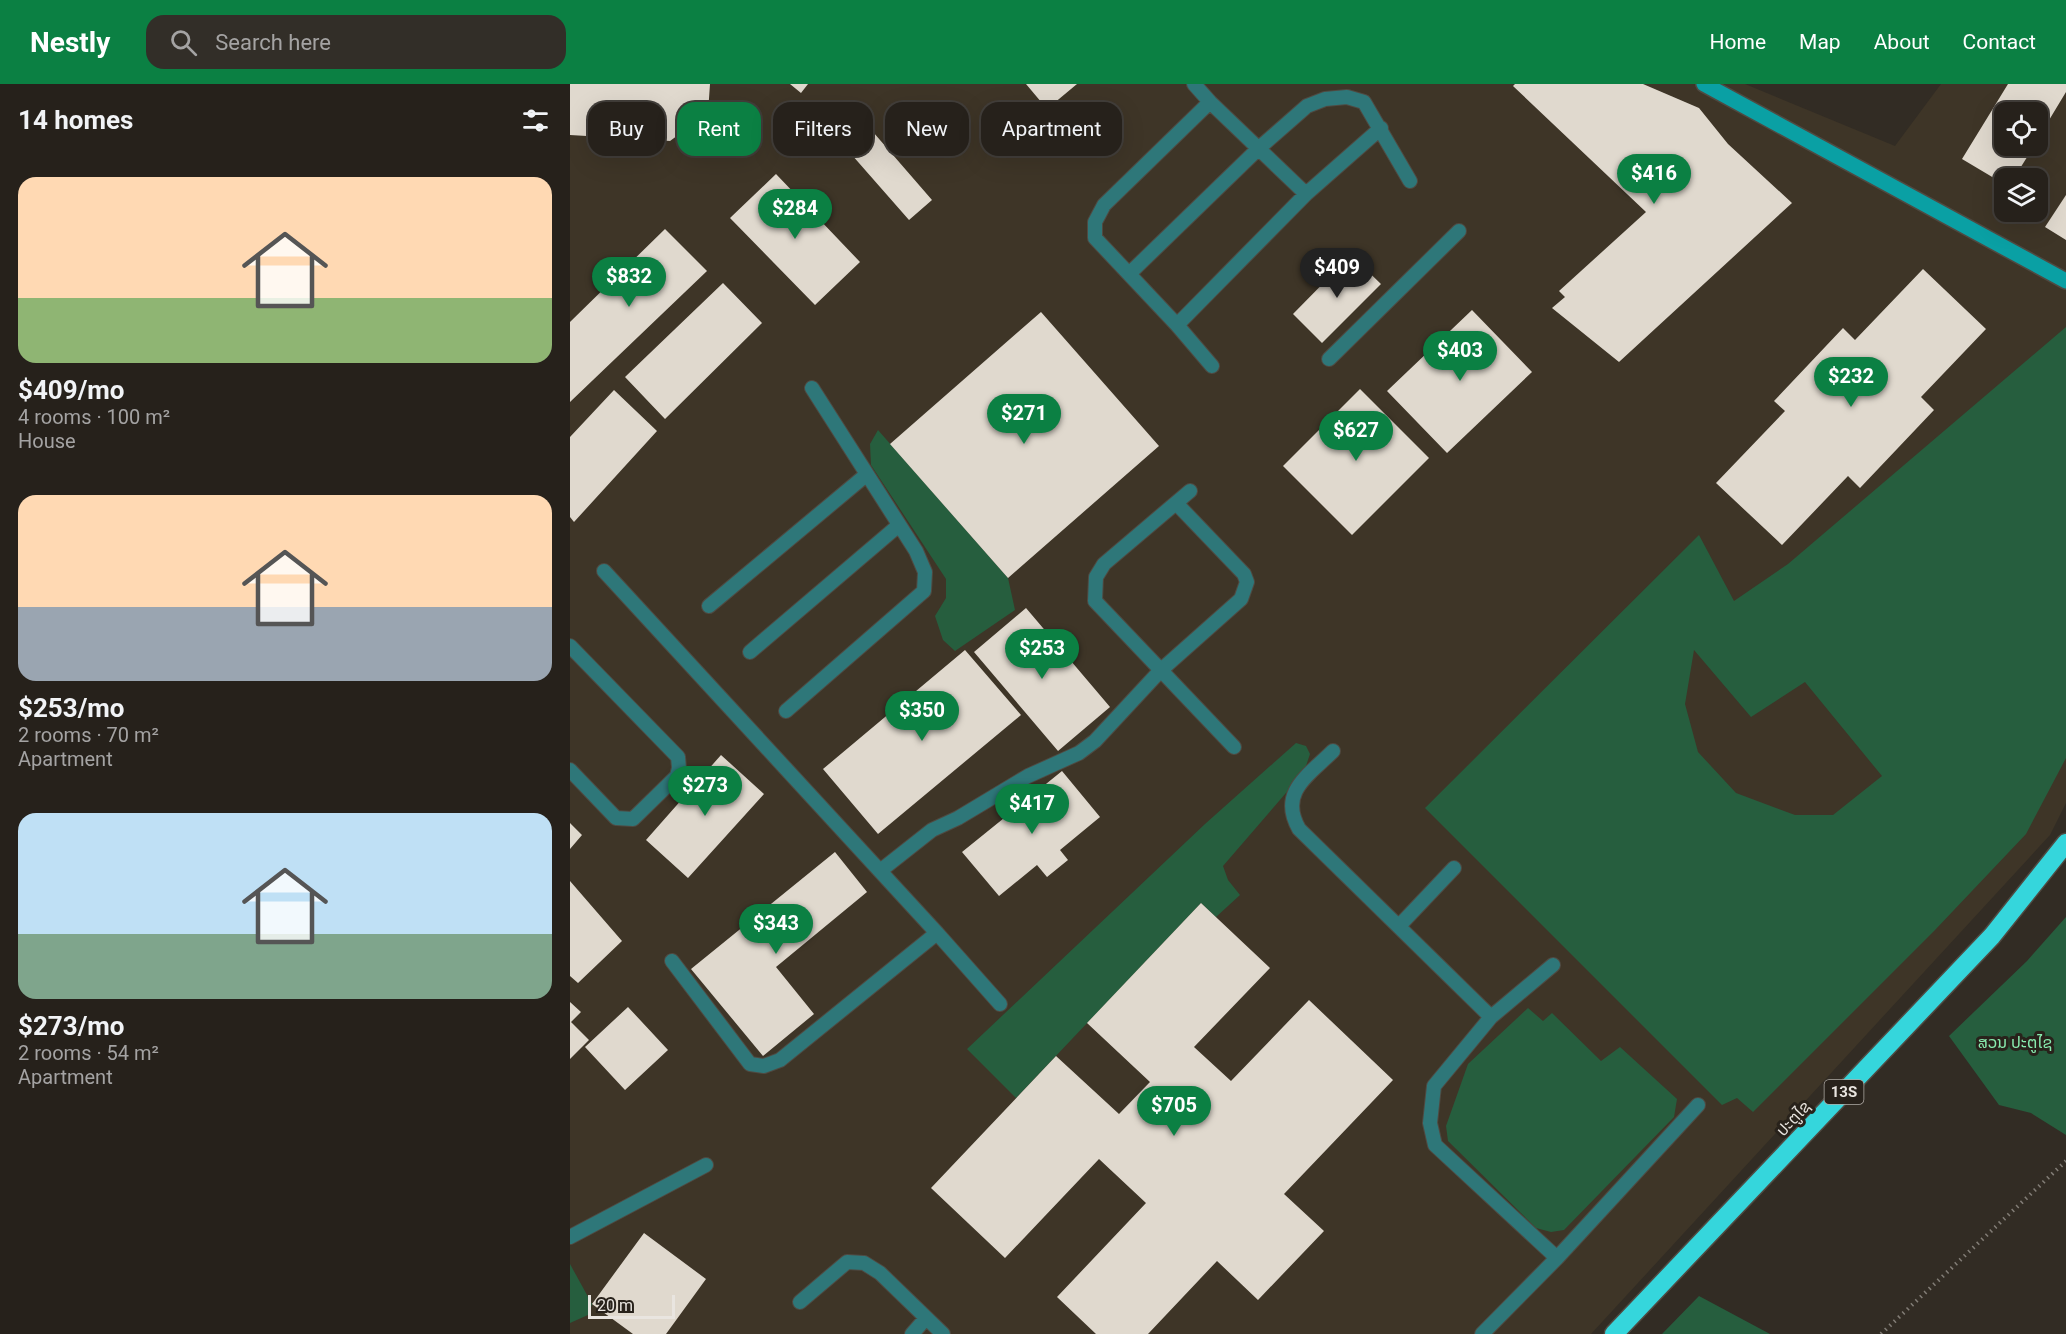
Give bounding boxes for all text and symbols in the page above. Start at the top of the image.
search box [146,15,566,69]
text: Nestly [30,26,110,59]
icon: search [167,26,200,59]
text: Search here [215,30,331,55]
text: Home [1710,30,1766,54]
text: Map [1799,30,1841,54]
text: About [1874,30,1930,54]
text: Contact [1963,30,2036,54]
chip: Buy [588,102,665,156]
chip: Rent [677,102,761,156]
chip: Filters [773,102,873,156]
chip: New [885,102,969,156]
chip: Apartment [981,102,1122,156]
map controls [1994,102,2048,222]
button: locate [1994,102,2048,156]
icon: filters [519,104,552,137]
text: 14 homes [18,105,133,135]
pin: $416 [1618,154,1690,205]
text: $416 [1631,161,1677,185]
button: layers [1994,168,2048,222]
pin: $284 [759,189,831,240]
text: $284 [772,196,818,220]
icon: home [231,216,339,324]
pin: $409 [1301,248,1373,299]
text: $409 [1314,255,1360,279]
pin: $832 [593,257,665,308]
text: $832 [606,264,652,288]
pin: $403 [1424,331,1496,382]
text: $403 [1437,338,1483,362]
pin: $232 [1815,357,1887,408]
text: $232 [1828,364,1874,388]
text: $409/mo [18,375,125,405]
pin: $271 [988,394,1060,445]
text: $271 [1001,401,1047,425]
text: 4 rooms · 100 m² [18,405,170,429]
pin: $627 [1320,411,1392,462]
text: $627 [1333,418,1379,442]
text: House [18,429,76,453]
icon: home [231,534,339,642]
pin: $253 [1006,629,1078,680]
text: $253 [1019,636,1065,660]
pin: $350 [886,691,958,742]
text: $253/mo [18,693,125,723]
text: $350 [899,698,945,722]
text: 2 rooms · 70 m² [18,723,159,747]
text: Apartment [18,747,113,771]
pin: $273 [669,766,741,817]
text: $273 [682,773,728,797]
pin: $417 [996,784,1068,835]
text: $417 [1009,791,1055,815]
icon: home [231,852,339,960]
pin: $343 [740,904,812,955]
text: $343 [753,911,799,935]
text: $273/mo [18,1011,125,1041]
park label: ສວນ ປະຕູໄຊ [1978,1033,2052,1053]
text: 2 rooms · 54 m² [18,1041,159,1065]
text: Apartment [18,1065,113,1089]
road number: 13S [1824,1080,1864,1104]
pin: $705 [1138,1086,1210,1137]
text: $705 [1151,1093,1197,1117]
street label: ປະຕູໄຊ [1772,1097,1815,1141]
scale bar [588,1292,675,1320]
text: 20 m [597,1296,633,1315]

